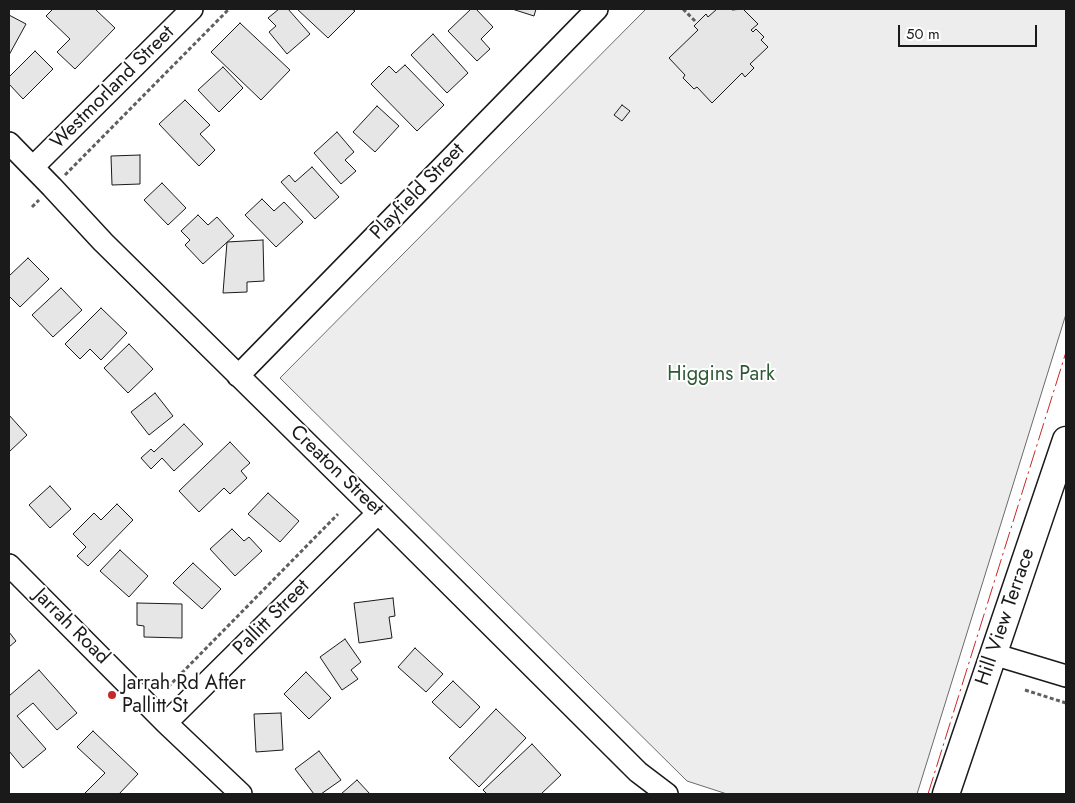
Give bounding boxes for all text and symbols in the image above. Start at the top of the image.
scale bar [900,15,1039,47]
street label: Westmorland Street [46,21,180,155]
text: 50 m [906,23,940,45]
street label: Playfield Street [366,139,470,245]
park label: Higgins Park [667,363,775,387]
street label: Creaton Street [284,421,388,521]
street label: Hill View Terrace [971,545,1041,689]
street label: Pallitt Street [229,575,315,661]
street label: Jarrah Road [28,584,114,670]
place label: Jarrah Rd After Pallitt St [122,672,246,719]
marker: Jarrah Rd After Pallitt St [106,689,118,701]

